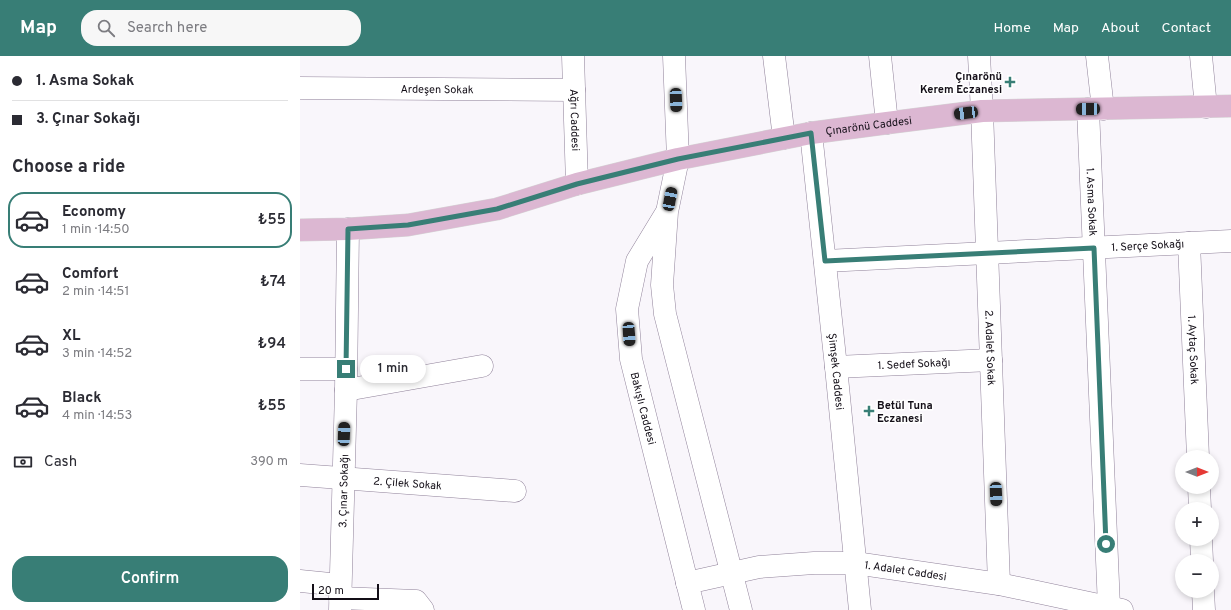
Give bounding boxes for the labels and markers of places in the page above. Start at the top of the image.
place label: Çınarönü Kerem Eczanesi [920,70,1002,97]
marker: Çınarönü Kerem Eczanesi [1005,77,1015,87]
place label: Betül Tuna Eczanesi [877,399,933,426]
marker: Betül Tuna Eczanesi [864,406,874,416]

